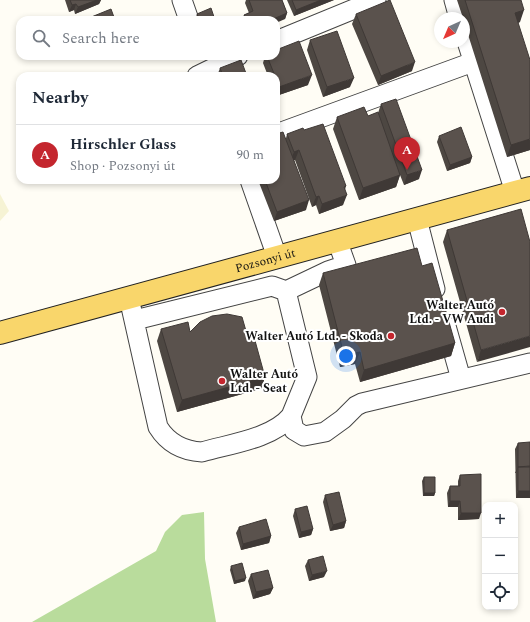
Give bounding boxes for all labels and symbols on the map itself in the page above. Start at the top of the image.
north arrow [434,12,470,48]
pin: A [394,137,420,170]
street label: Pozsonyi út [233,244,298,278]
place label: Walter Autó Ltd. - VW Audi [409,296,494,329]
marker: Walter Autó Ltd. - VW Audi [497,307,507,317]
place label: Walter Autó Ltd. - Skoda [245,327,384,346]
marker: Walter Autó Ltd. - Skoda [386,331,396,341]
your location [336,346,356,366]
place label: Walter Autó Ltd. - Seat [230,365,298,398]
marker: Walter Autó Ltd. - Seat [217,376,227,386]

